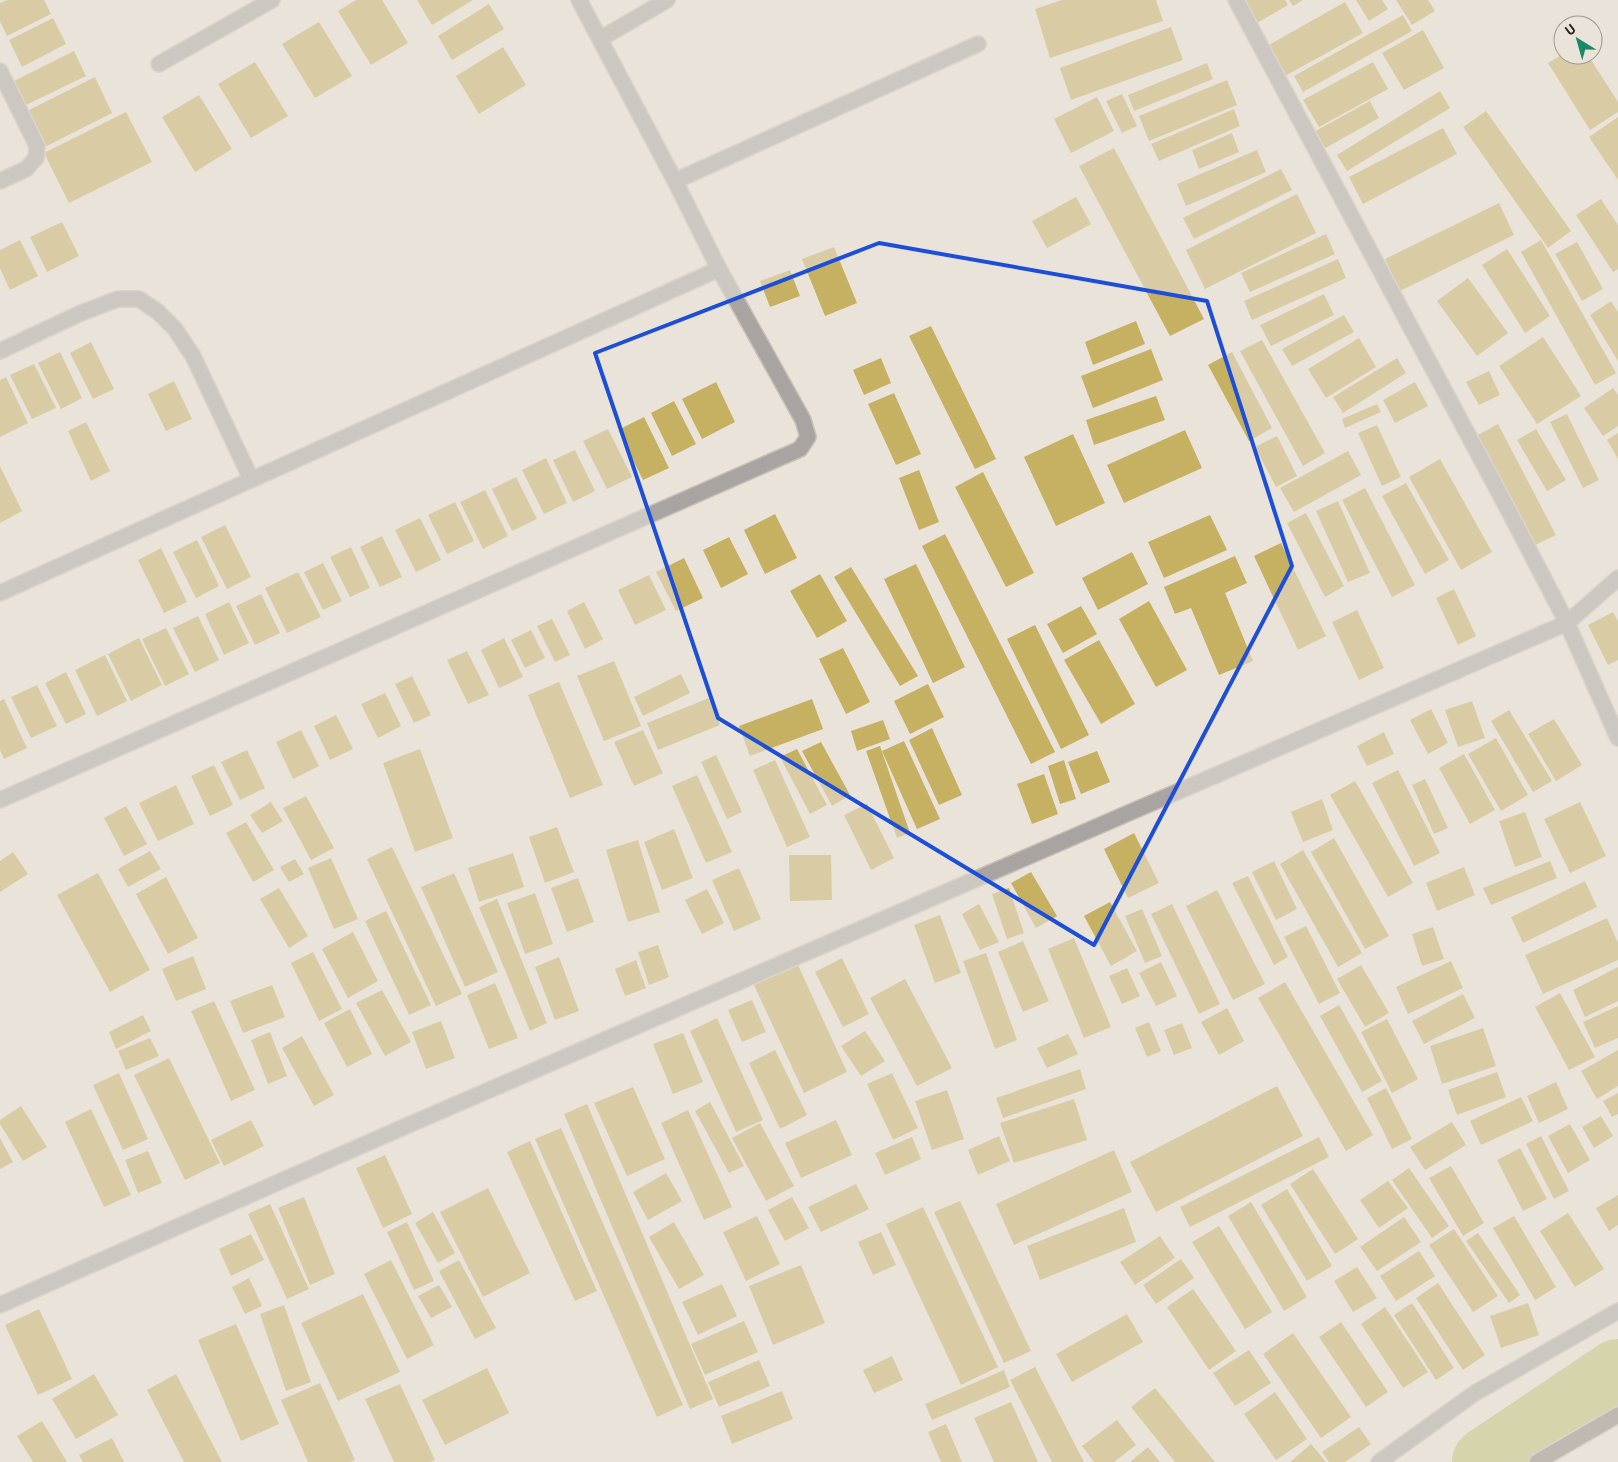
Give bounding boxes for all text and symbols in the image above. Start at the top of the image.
north arrow [1553,15,1603,65]
text: U [1561,20,1579,39]

